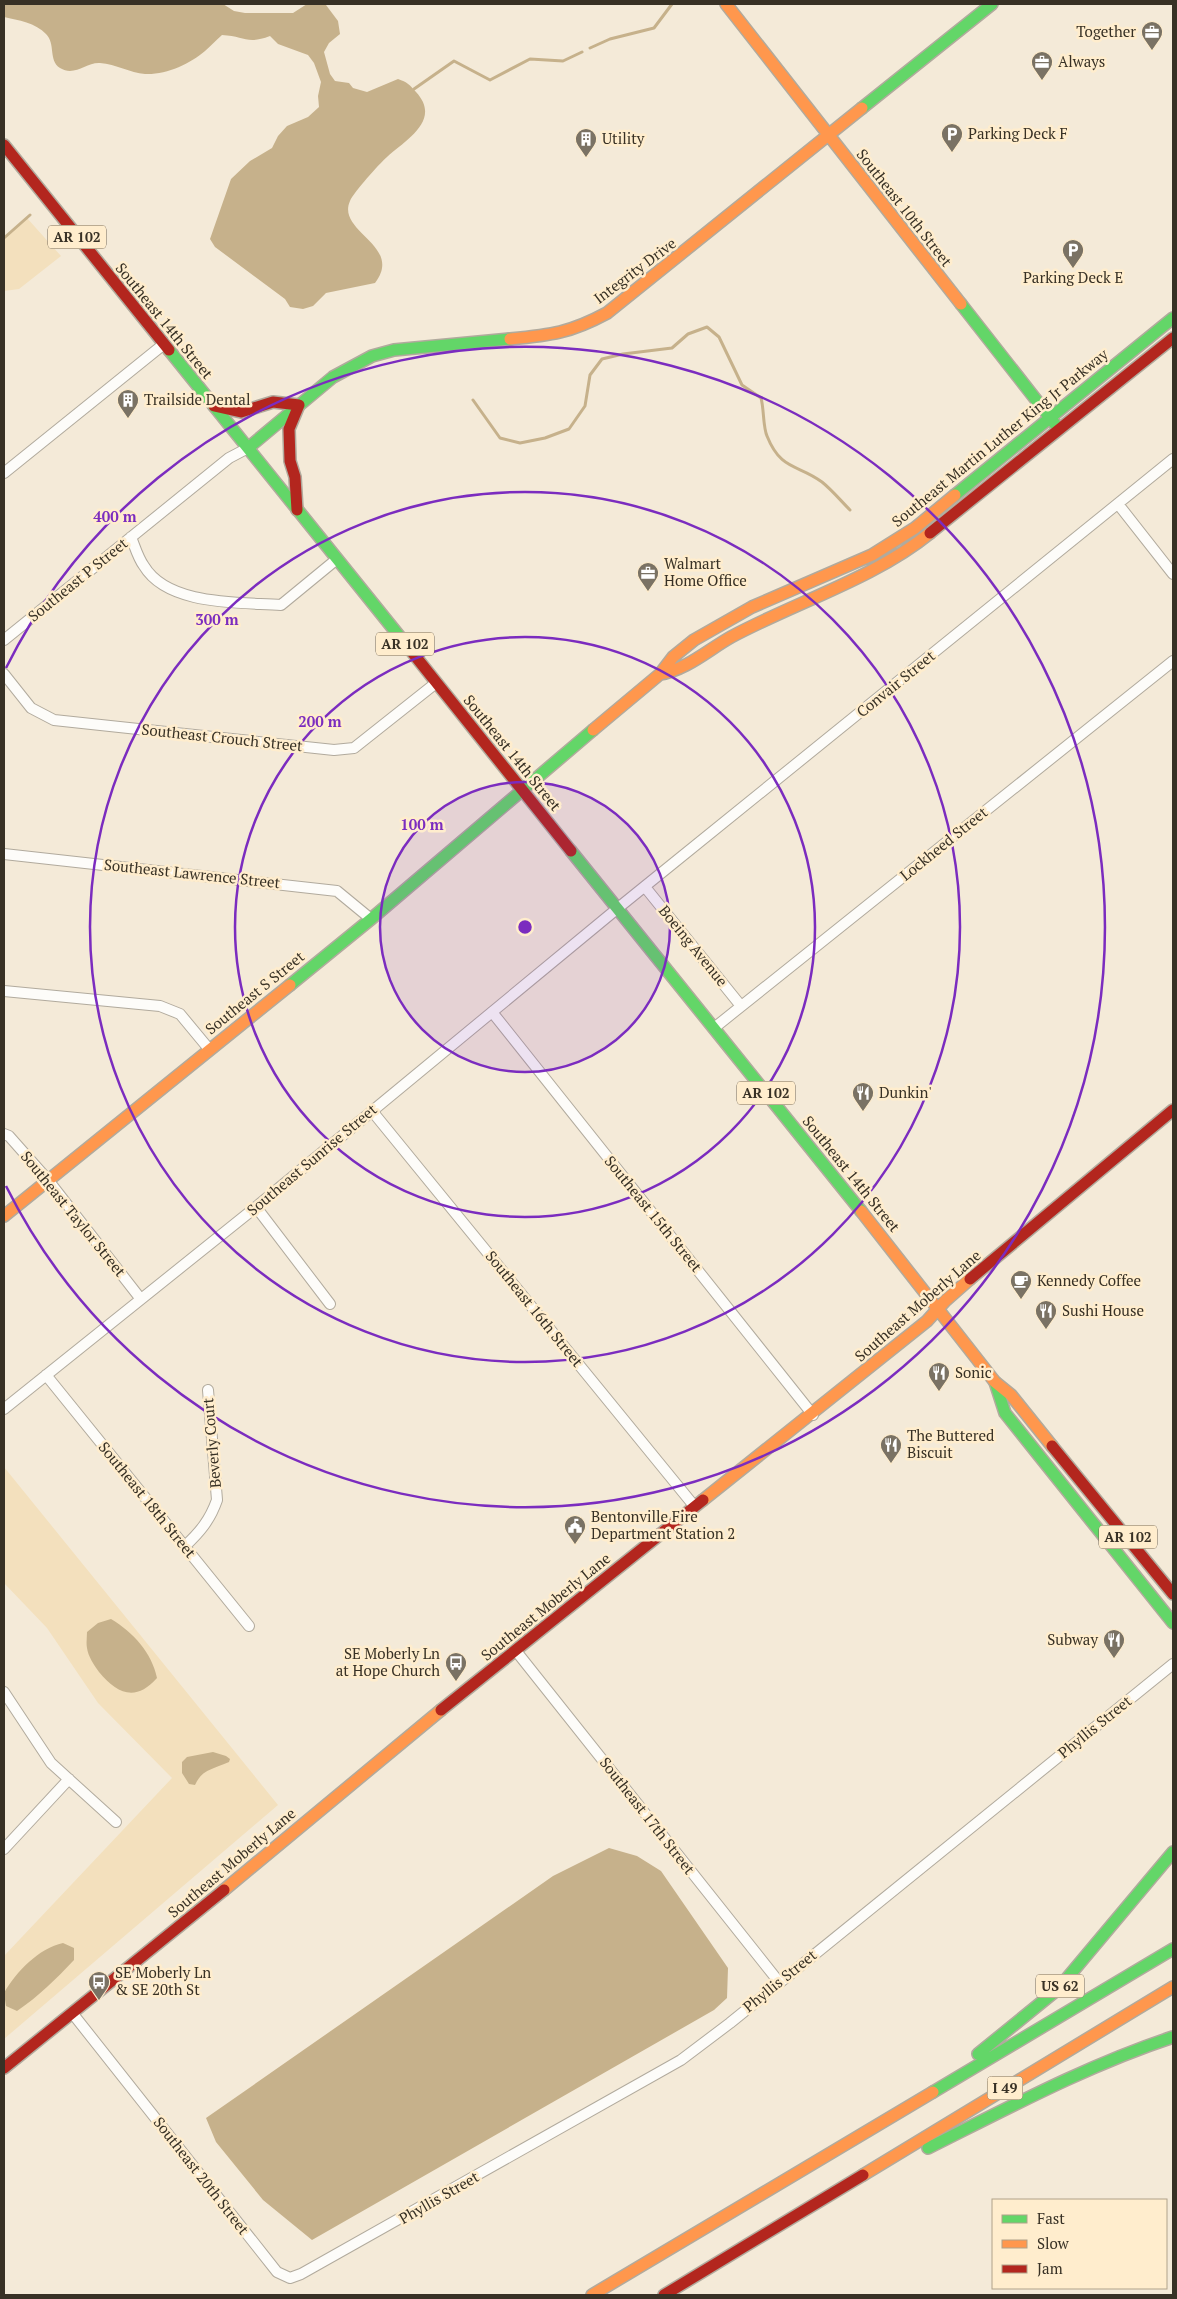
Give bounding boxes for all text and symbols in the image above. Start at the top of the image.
office icon: Together [1140,20,1164,51]
place label: Together [1076,21,1136,41]
office icon: Always [1030,50,1054,81]
place label: Always [1058,51,1105,71]
parking icon: Parking Deck F [940,122,964,153]
place label: Parking Deck F [968,123,1068,143]
building icon: Utility [574,127,598,158]
place label: Utility [602,128,645,148]
street label: Southeast 10th Street [853,144,957,271]
road number: AR 102 [48,226,106,248]
street label: Integrity Drive [589,233,680,308]
parking icon: Parking Deck E [1061,238,1085,269]
street label: Southeast 14th Street [112,258,218,383]
place label: Parking Deck E [1023,267,1123,287]
street label: Southeast Martin Luther King Jr Parkway [887,343,1112,531]
building icon: Trailside Dental [116,388,140,419]
place label: Trailside Dental [144,389,250,409]
text: 400 m [93,506,137,526]
street label: Southeast P Street [23,533,132,626]
place label: Walmart Home Office [664,553,747,590]
office icon: Walmart Home Office [636,561,660,592]
text: 300 m [195,609,239,629]
road number: AR 102 [376,633,434,656]
street label: Convair Street [852,645,939,721]
street label: Southeast 14th Street [460,690,566,815]
text: 200 m [298,711,342,731]
street label: Southeast Crouch Street [141,719,304,755]
street label: Lockheed Street [895,801,992,885]
text: 100 m [400,814,444,834]
street label: Southeast Lawrence Street [103,854,282,892]
street label: Boeing Avenue [655,901,733,990]
centre of rings [516,918,534,936]
street label: Southeast S Street [201,946,308,1038]
restaurant icon: Dunkin' [851,1081,875,1112]
road number: AR 102 [737,1082,795,1104]
place label: Dunkin' [879,1082,932,1102]
street label: Southeast Sunrise Street [242,1099,381,1220]
street label: Southeast 14th Street [799,1111,905,1236]
street label: Southeast Taylor Street [17,1146,131,1281]
street label: Southeast 15th Street [601,1151,707,1276]
street label: Southeast Moberly Lane [850,1245,985,1366]
street label: Southeast 16th Street [482,1246,588,1371]
cafe icon: Kennedy Coffee [1009,1269,1033,1300]
place label: Kennedy Coffee [1037,1270,1141,1290]
restaurant icon: Sushi House [1034,1299,1058,1330]
place label: Sushi House [1062,1300,1144,1320]
restaurant icon: Sonic [927,1361,951,1392]
place label: Sonic [955,1362,992,1382]
street label: Beverly Court [197,1397,225,1489]
place label: The Buttered Biscuit [907,1425,994,1462]
restaurant icon: The Buttered Biscuit [879,1433,903,1464]
street label: Southeast 18th Street [95,1437,201,1562]
place label: Bentonville Fire Department Station 2 [591,1506,735,1543]
public building icon: Bentonville Fire Department Station 2 [563,1514,587,1545]
road number: AR 102 [1099,1525,1157,1548]
street label: Southeast Moberly Lane [477,1548,614,1665]
restaurant icon: Subway [1102,1628,1126,1659]
place label: Subway [1047,1629,1098,1649]
place label: SE Moberly Ln at Hope Church [336,1643,440,1680]
bus stop icon: SE Moberly Ln at Hope Church [444,1651,468,1682]
street label: Phyllis Street [1053,1690,1136,1762]
street label: Southeast 17th Street [596,1753,700,1878]
street label: Southeast Moberly Lane [163,1803,299,1922]
street label: Phyllis Street [738,1944,821,2016]
place label: SE Moberly Ln & SE 20th St [115,1962,211,1999]
bus stop icon: SE Moberly Ln & SE 20th St [87,1970,111,2001]
road number: US 62 [1036,1974,1084,1998]
road number: I 49 [988,2076,1022,2100]
street label: Southeast 20th Street [150,2112,254,2239]
street label: Phyllis Street [395,2166,482,2228]
legend [992,2199,1167,2289]
text: Fast [1037,2208,1065,2228]
text: Slow [1037,2233,1070,2253]
text: Jam [1037,2258,1063,2278]

